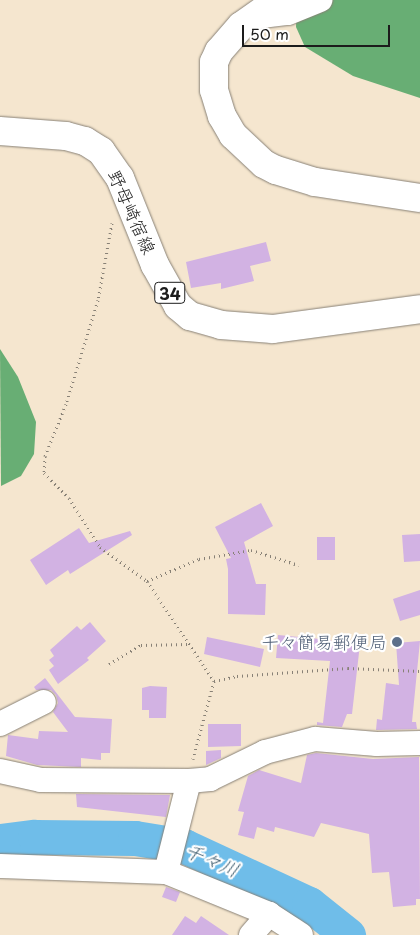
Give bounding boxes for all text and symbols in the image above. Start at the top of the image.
scale bar [245,15,392,47]
text: 50 m [250,22,289,45]
street label: 野母崎宿線 [104,166,160,258]
road number: 34 [154,280,186,306]
place label: 千々簡易郵便局 [261,631,387,653]
marker: 千々簡易郵便局 [391,636,403,648]
water label: 千々川 [181,838,243,882]

